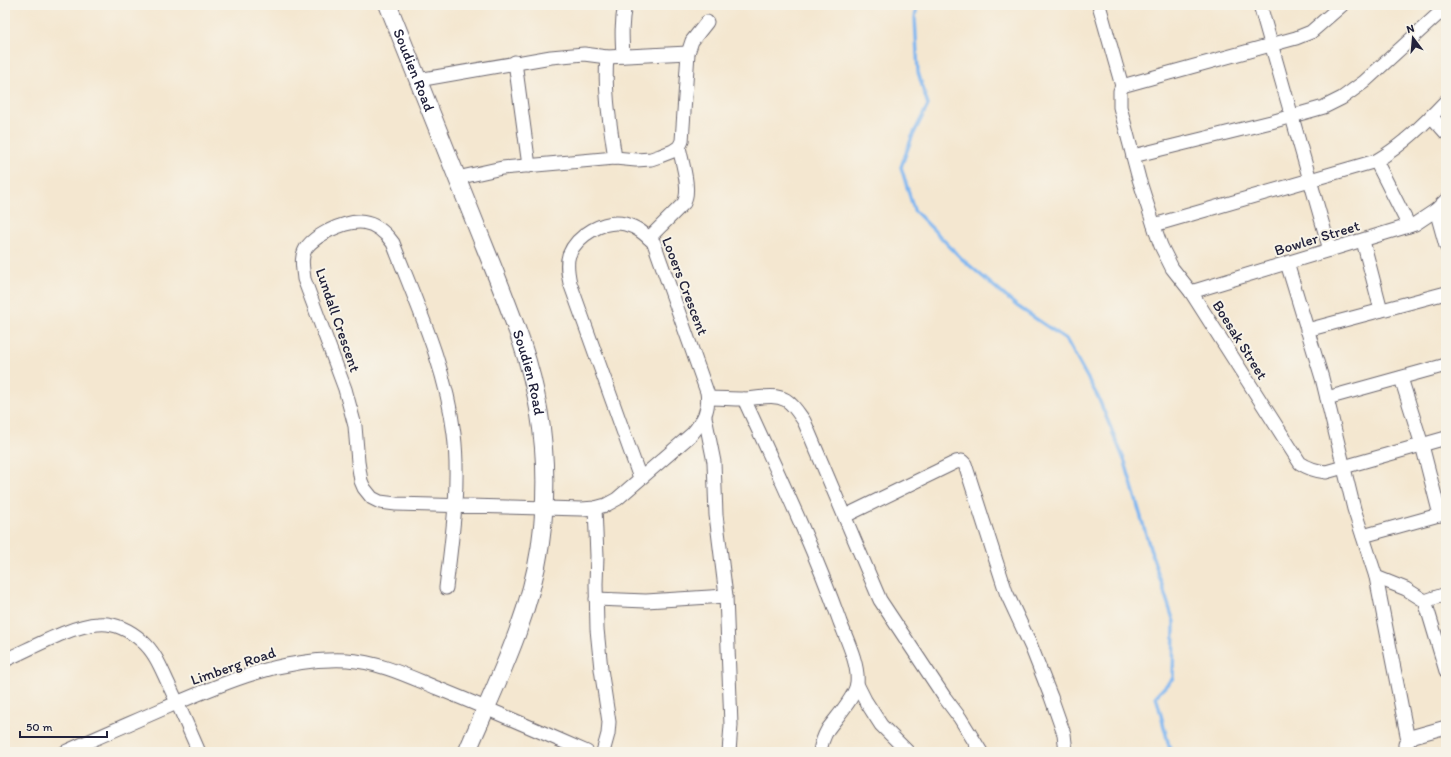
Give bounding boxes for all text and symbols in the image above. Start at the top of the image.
north arrow [1393,18,1433,58]
text: N [1405,22,1416,36]
street label: Soudien Road [389,26,439,114]
street label: Bowler Street [1272,216,1362,259]
street label: Looers Crescent [658,234,712,338]
street label: Lundall Crescent [312,266,364,375]
street label: Boesak Street [1209,297,1272,383]
street label: Soudien Road [509,327,548,417]
street label: Limberg Road [188,643,278,689]
scale bar [20,713,107,739]
text: 50 m [26,720,52,734]

